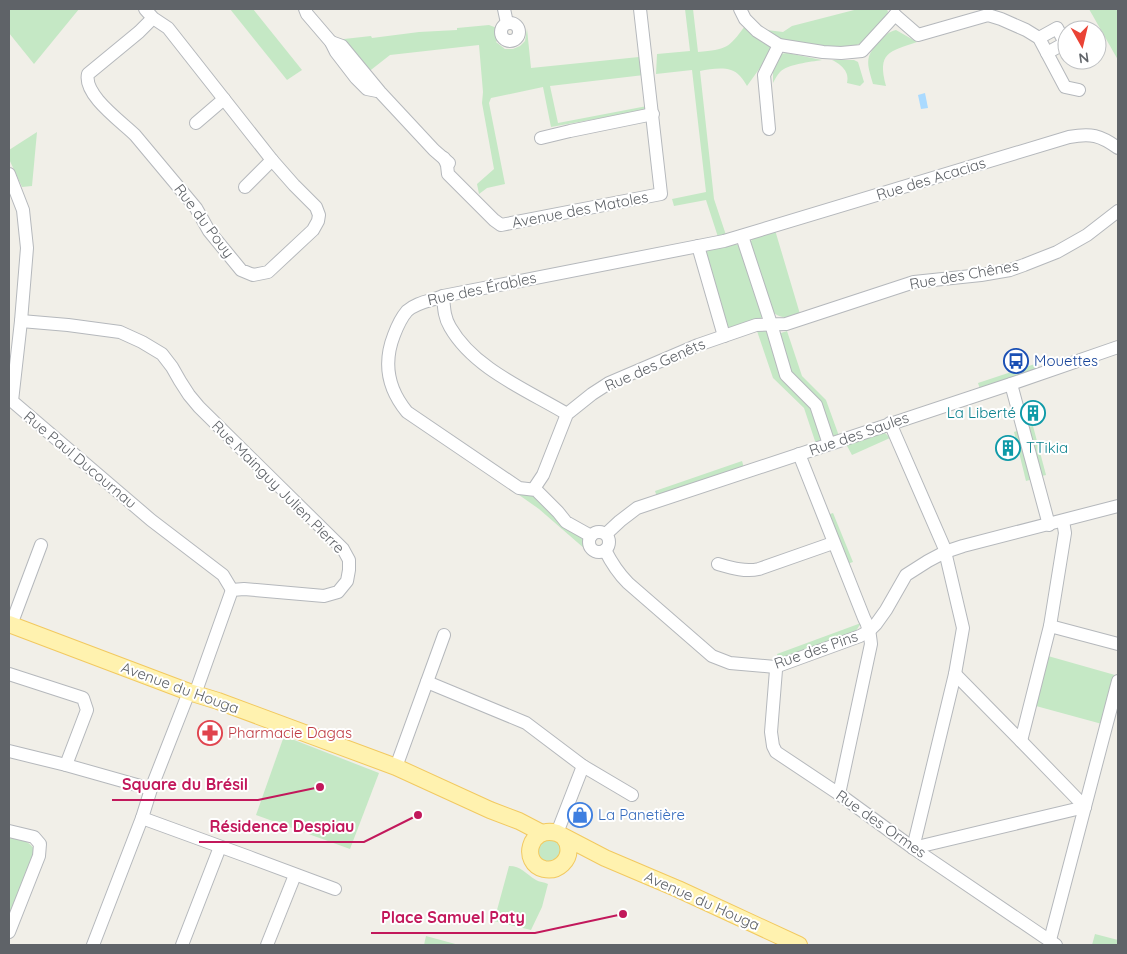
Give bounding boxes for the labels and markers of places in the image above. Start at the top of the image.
bus stop icon: Mouettes [1003,348,1029,374]
place label: Mouettes [1034,351,1098,370]
building icon: La Liberté [1020,400,1046,426]
place label: La Liberté [947,403,1016,422]
building icon: TTikia [995,435,1021,461]
place label: TTikia [1026,438,1068,457]
pharmacy icon: Pharmacie Dagas [197,720,223,746]
place label: Pharmacie Dagas [228,723,352,742]
callout: Square du Brésil [112,769,258,800]
shop icon: La Panetière [567,802,593,828]
place label: La Panetière [598,805,685,824]
callout: Résidence Despiau [199,811,364,842]
callout: Place Samuel Paty [371,902,535,933]

